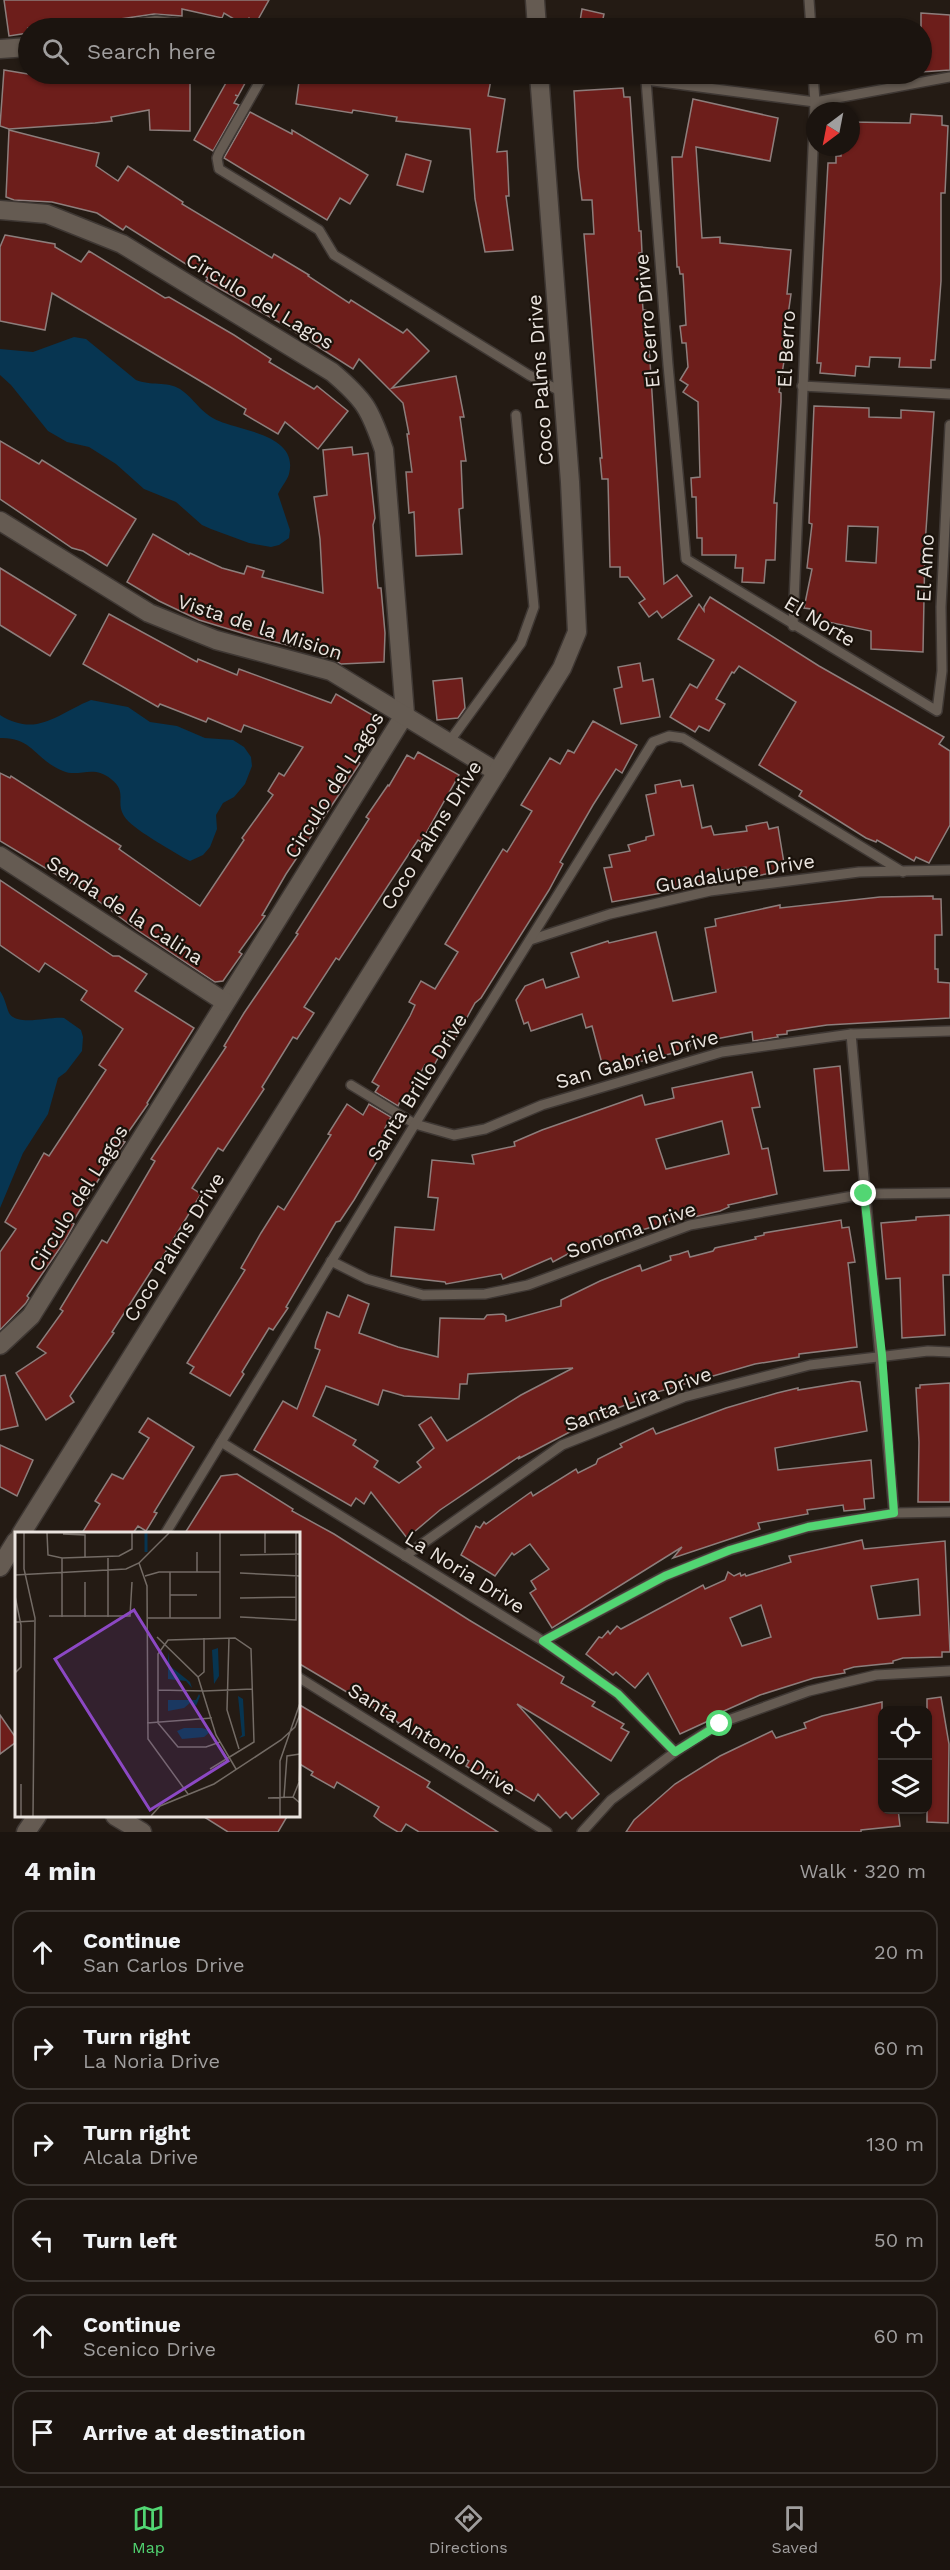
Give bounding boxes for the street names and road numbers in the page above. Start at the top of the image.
street label: Circulo del Lagos [182,247,338,355]
street label: El Cerro Drive [629,253,665,389]
street label: Coco Palms Drive [522,294,558,466]
street label: El Berro [772,310,800,388]
street label: El Amo [911,533,939,603]
street label: Vista de la Mision [174,589,346,665]
street label: El Norte [780,590,860,652]
street label: Circulo del Lagos [279,707,389,863]
street label: Coco Palms Drive [375,756,487,914]
street label: Guadalupe Drive [654,849,816,897]
street label: Senda de la Calina [42,850,208,970]
street label: Santa Brillo Drive [362,1009,472,1165]
street label: San Gabriel Drive [553,1024,721,1094]
street label: Circulo del Lagos [23,1120,133,1276]
street label: Coco Palms Drive [118,1168,230,1326]
street label: Sonoma Drive [563,1197,699,1263]
street label: Santa Lira Drive [561,1361,715,1437]
street label: La Noria Drive [401,1526,529,1618]
street label: Santa Antonio Drive [344,1678,520,1800]

